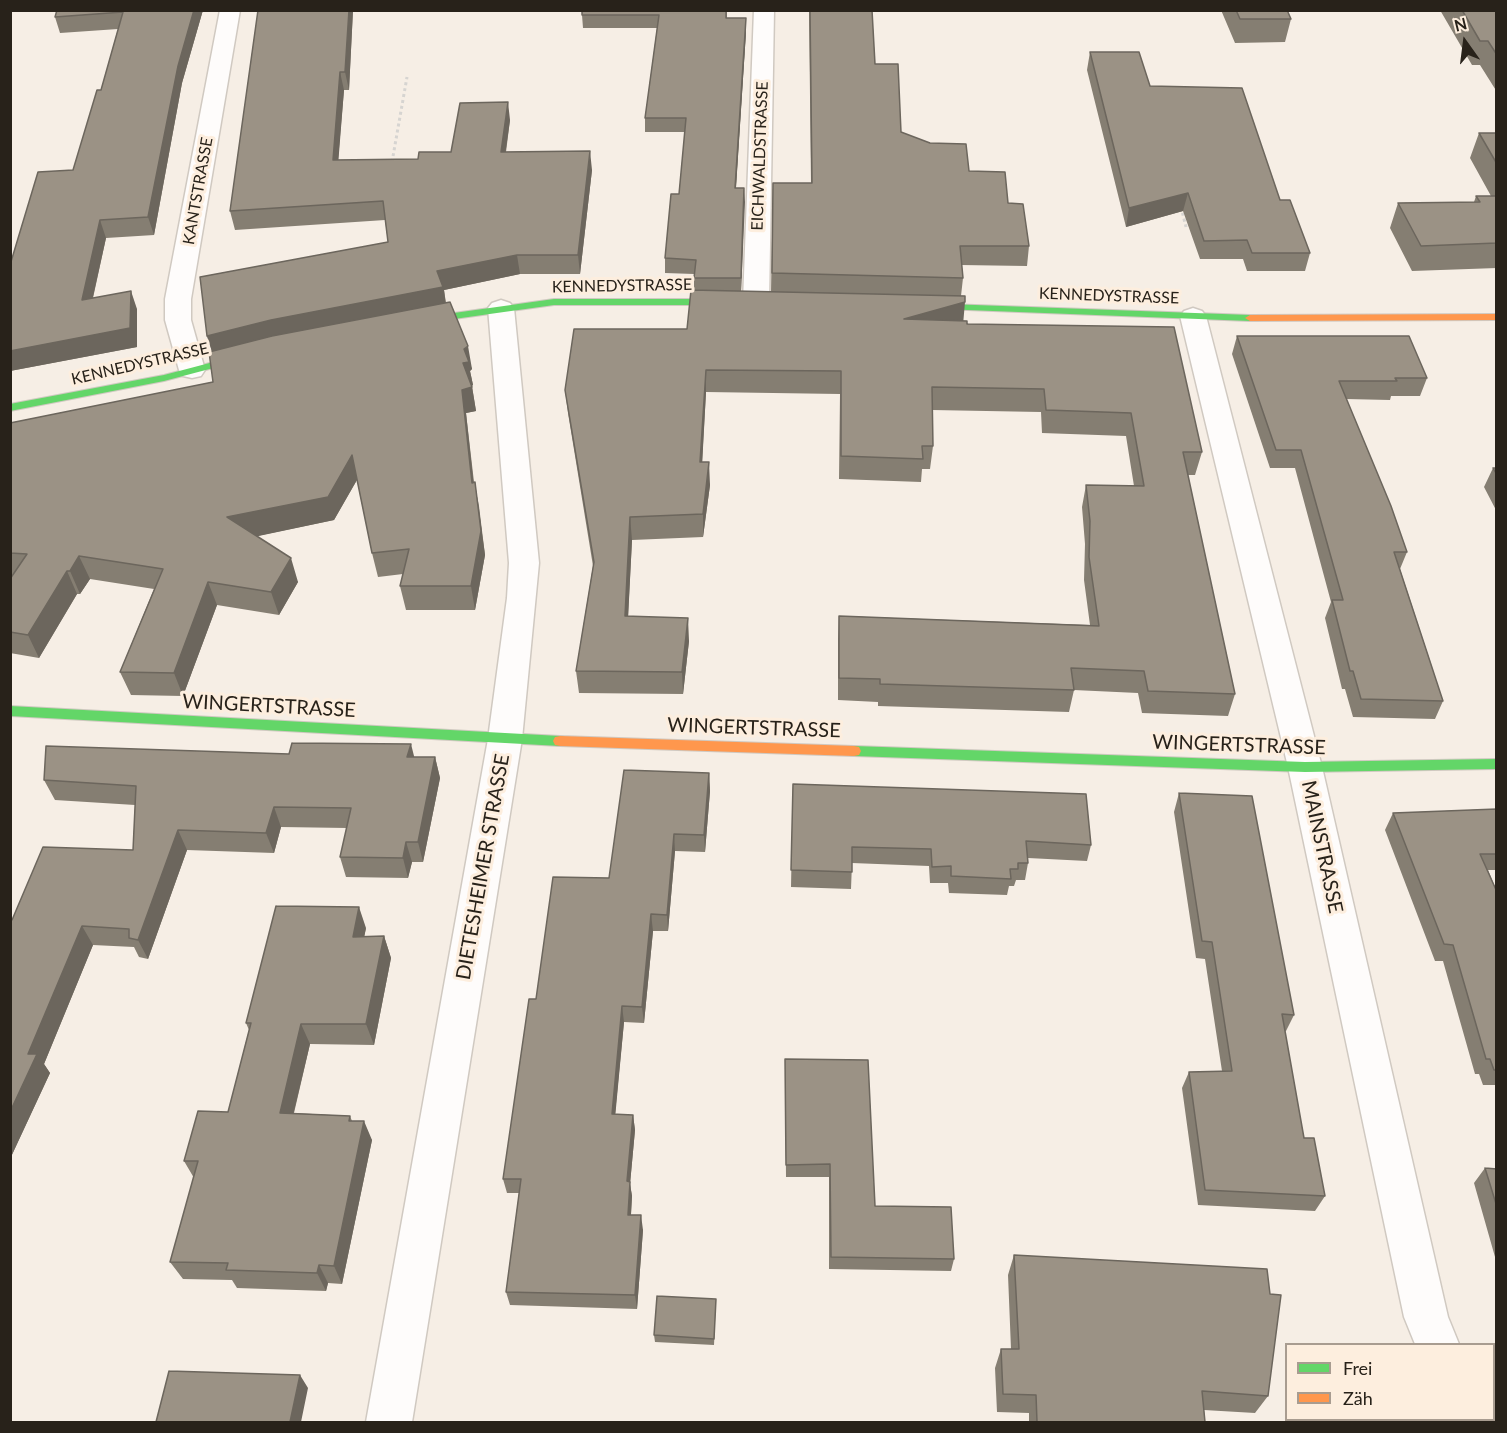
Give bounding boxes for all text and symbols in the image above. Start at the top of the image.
north arrow [1435,12,1495,72]
text: N [1452,13,1469,35]
street label: EICHWALDSTRASSE [748,81,772,231]
street label: KANTSTRASSE [179,136,217,246]
street label: KENNEDYSTRASSE [552,275,692,297]
street label: KENNEDYSTRASSE [1039,284,1179,308]
street label: KENNEDYSTRASSE [70,339,210,389]
street label: WINGERTSTRASSE [182,689,356,723]
street label: WINGERTSTRASSE [667,713,841,743]
street label: WINGERTSTRASSE [1152,730,1326,760]
street label: DIETESHEIMER STRASSE [451,752,515,982]
street label: MAINSTRASSE [1296,778,1348,916]
legend [1285,1343,1495,1421]
text: Frei [1343,1357,1372,1379]
text: Zäh [1343,1387,1373,1409]

